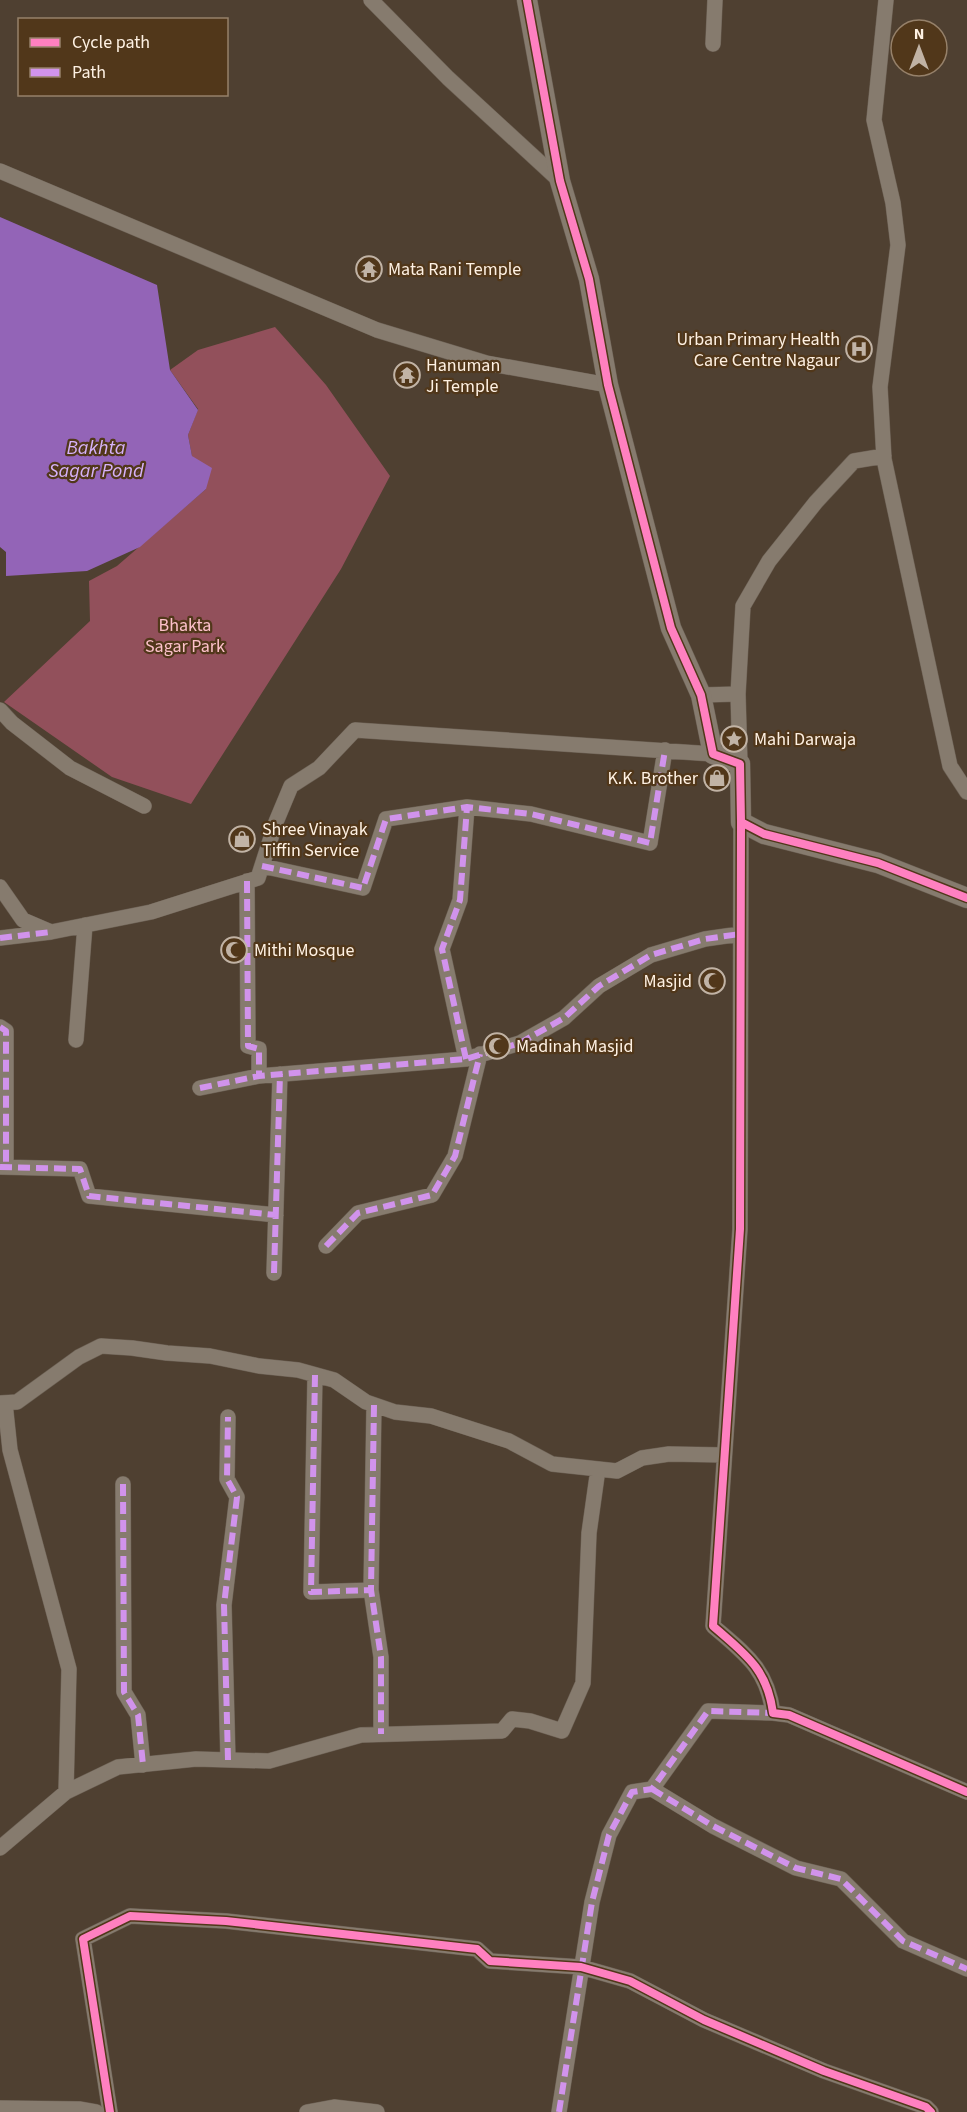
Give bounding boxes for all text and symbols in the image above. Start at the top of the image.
legend [18,18,228,96]
north arrow [889,18,949,78]
text: N [914,23,924,45]
text: Cycle path [72,30,150,55]
text: Path [72,60,106,85]
temple icon: Mata Rani Temple [354,254,384,284]
place label: Mata Rani Temple [388,257,521,282]
place label: Urban Primary Health Care Centre Nagaur [676,327,841,373]
hospital icon: Urban Primary Health Care Centre Nagaur [844,334,874,364]
place label: Hanuman Ji Temple [426,353,500,399]
temple icon: Hanuman Ji Temple [392,360,422,390]
water label: Bakhta Sagar Pond [48,434,145,485]
park label: Bhakta Sagar Park [145,613,225,659]
place icon: Mahi Darwaja [719,724,749,754]
place label: Mahi Darwaja [754,727,856,752]
shop icon: K.K. Brother [702,763,732,793]
place label: K.K. Brother [607,766,699,791]
place label: Shree Vinayak Tiffin Service [262,817,368,863]
shop icon: Shree Vinayak Tiffin Service [227,824,257,854]
mosque icon: Mithi Mosque [219,935,249,965]
place label: Mithi Mosque [254,938,355,963]
mosque icon: Masjid [697,966,727,996]
place label: Masjid [643,969,692,994]
mosque icon: Madinah Masjid [482,1031,512,1061]
place label: Madinah Masjid [516,1034,633,1059]

